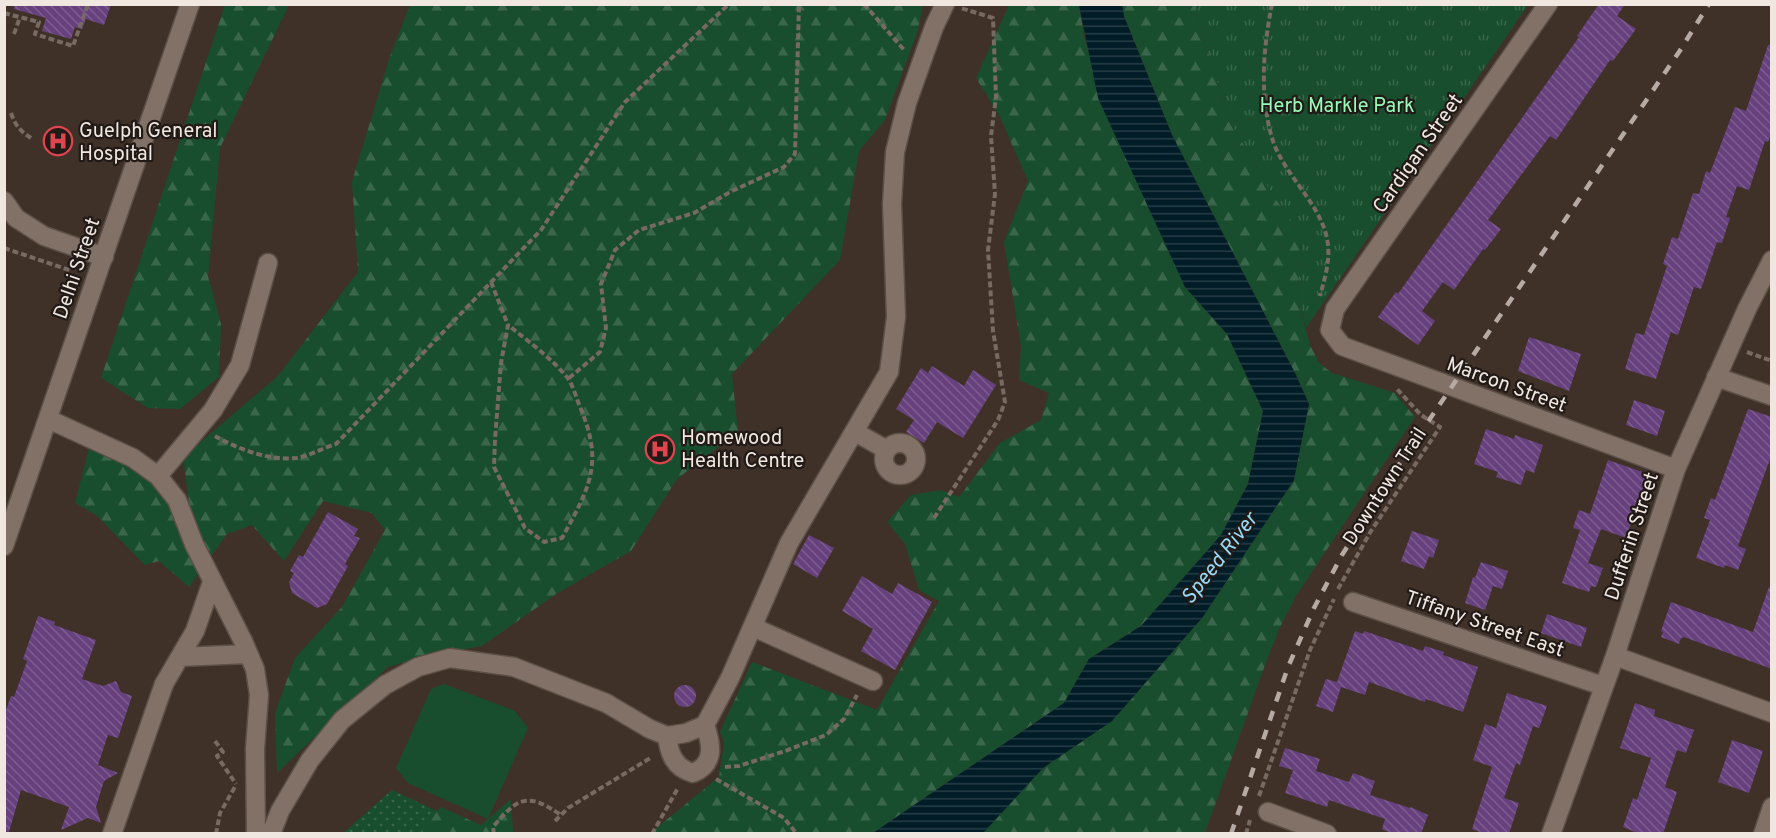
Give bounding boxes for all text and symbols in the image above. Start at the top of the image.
street label: Cardigan Street [1368,89,1470,219]
park label: Herb Markle Park [1259,94,1415,120]
place label: Guelph General Hospital [79,119,218,168]
hospital icon: Guelph General Hospital [42,125,74,157]
street label: Delhi Street [48,215,107,323]
street label: Marcon Street [1443,352,1570,420]
street label: Downtown Trail [1338,423,1434,551]
place label: Homewood Health Centre [681,426,804,475]
hospital icon: Homewood Health Centre [644,433,676,465]
street label: Dufferin Street [1600,469,1666,604]
water label: Speed River [1176,506,1266,610]
street label: Tiffany Street East [1401,586,1567,664]

